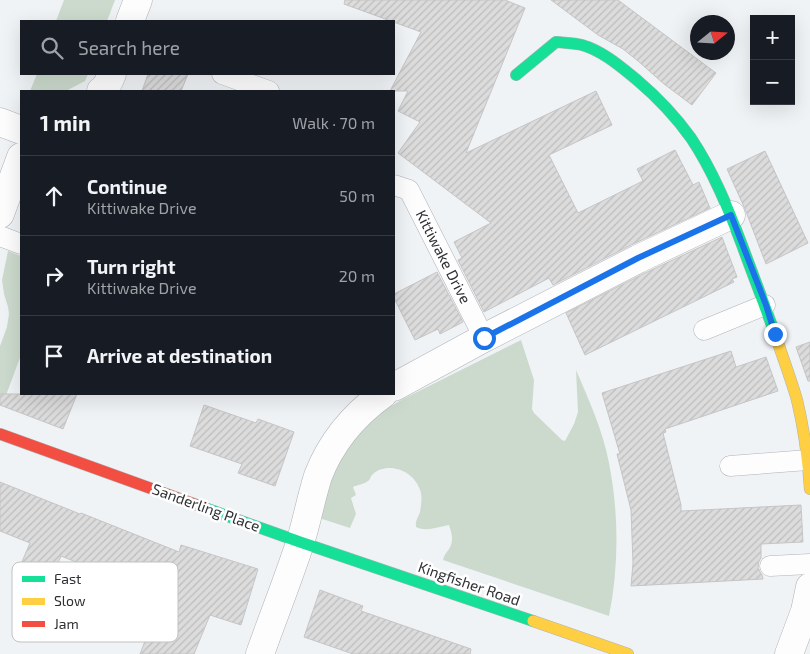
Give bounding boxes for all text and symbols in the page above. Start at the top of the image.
north arrow [690,15,735,60]
map controls [750,15,795,105]
button: + [750,15,795,60]
search box [20,20,395,75]
icon: search [38,34,66,62]
text: Search here [78,36,180,59]
button: − [750,60,795,105]
text: 1 min [40,110,91,135]
text: Walk · 70 m [292,113,375,132]
text: Continue [87,175,167,198]
icon: ahead [40,182,68,210]
text: 50 m [339,186,375,205]
text: Kittiwake Drive [87,198,197,217]
street label: Kittiwake Drive [413,207,475,306]
text: Turn right [87,255,175,278]
icon: right [40,262,68,290]
text: 20 m [339,266,375,285]
text: Kittiwake Drive [87,278,197,297]
route end [764,323,787,346]
route start [473,327,496,350]
icon: arrive [40,342,68,370]
text: Arrive at destination [87,344,272,367]
street label: Sanderling Place [150,479,263,535]
street label: Kingfisher Road [416,557,523,609]
legend [12,562,178,642]
text: Fast [54,570,81,587]
text: Slow [54,592,86,609]
text: Jam [54,615,79,632]

